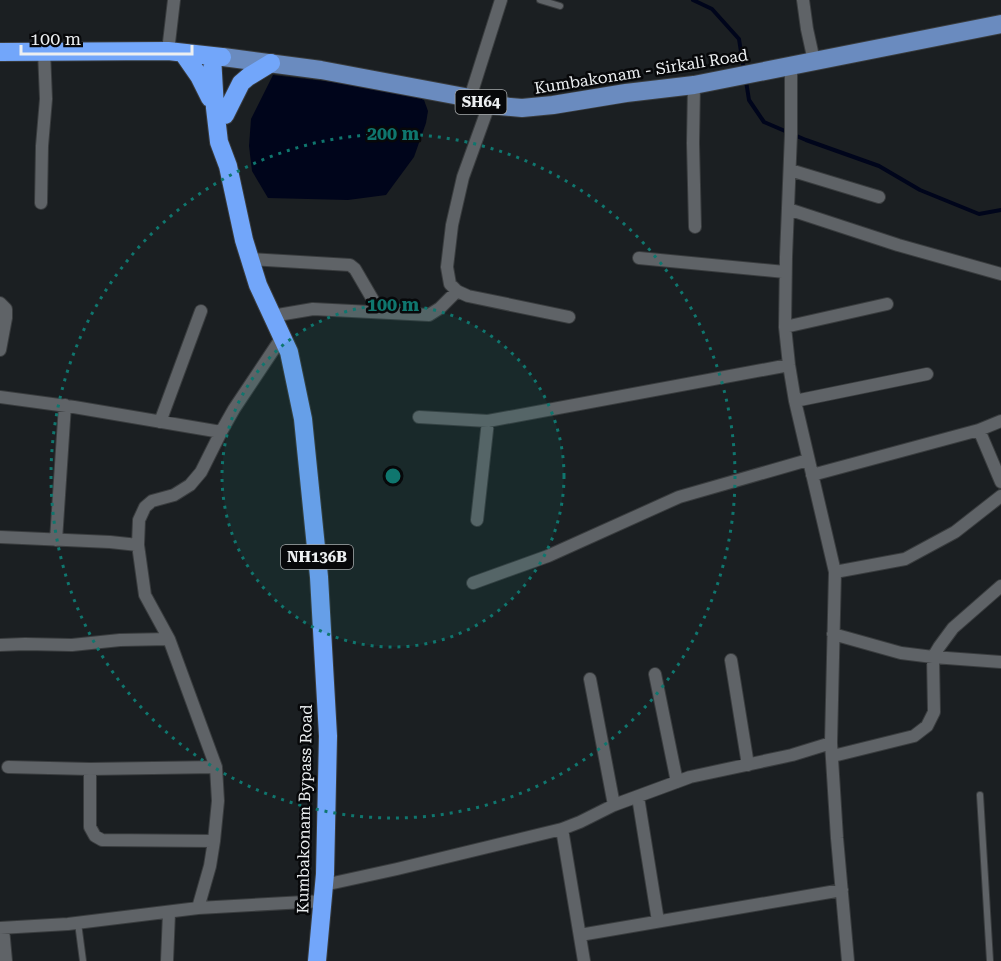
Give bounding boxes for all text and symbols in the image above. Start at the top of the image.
scale bar [21,18,192,56]
text: 100 m [30,28,81,49]
street label: Kumbakonam - Sirkali Road [533,45,749,98]
road number: SH64 [456,90,506,114]
text: 200 m [367,123,420,144]
text: 100 m [367,294,420,315]
centre of rings [383,466,403,486]
road number: NH136B [281,545,353,569]
street label: Kumbakonam Bypass Road [293,704,316,914]

